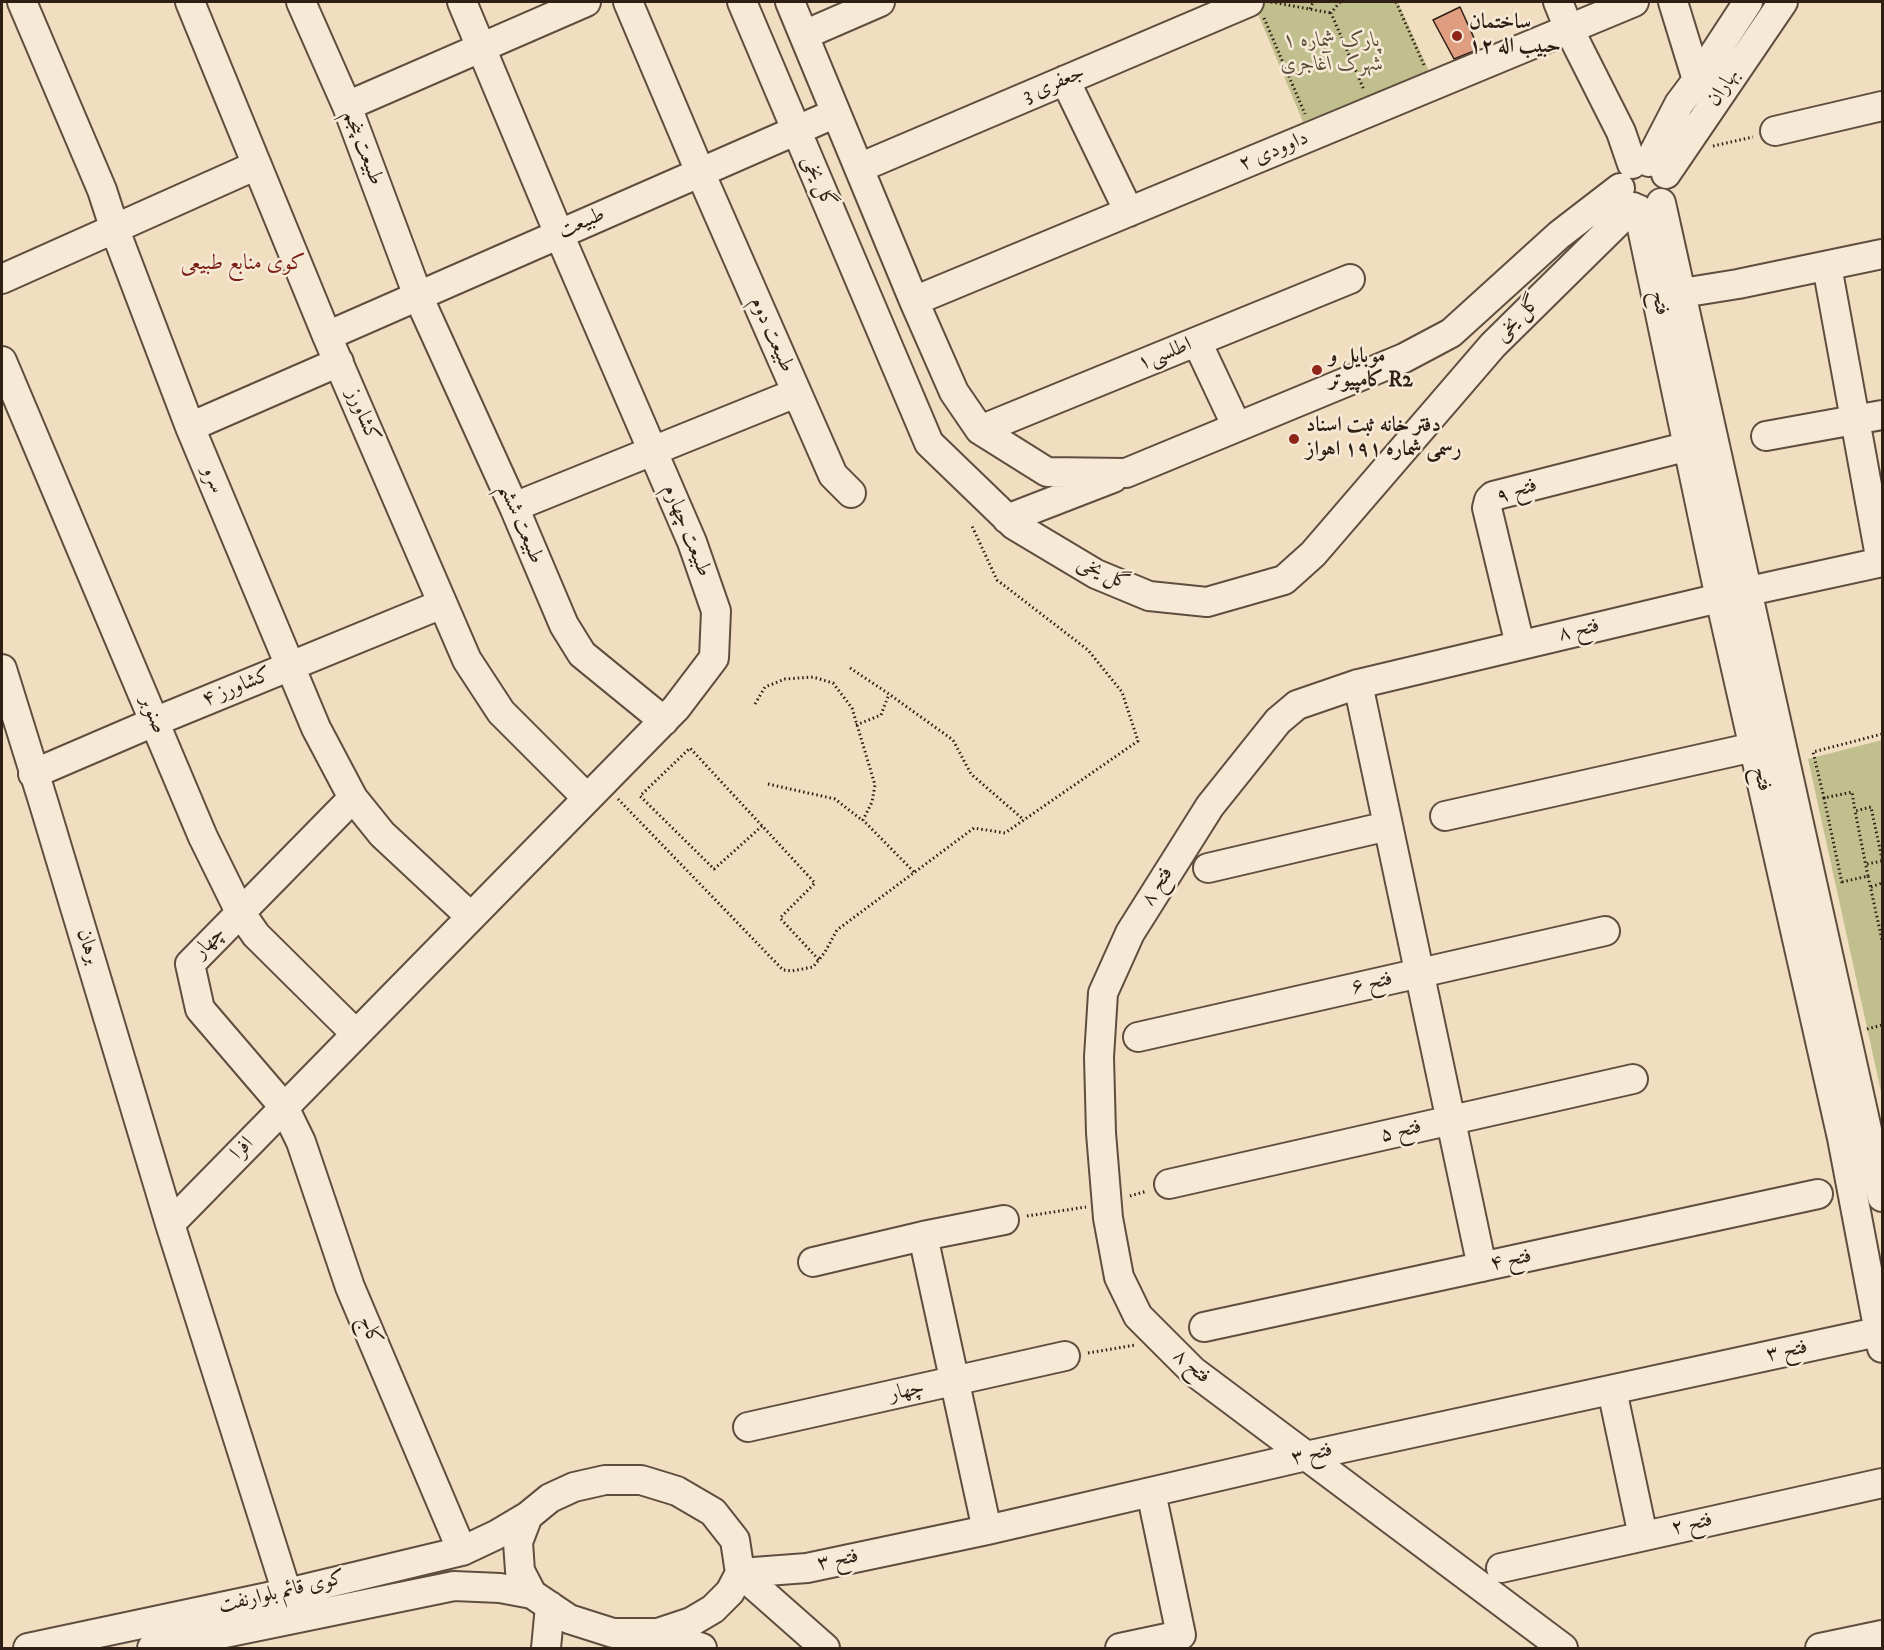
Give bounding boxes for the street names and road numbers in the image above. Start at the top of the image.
street label: 3 جعفری [1019,61,1089,109]
street label: بهاران [1702,64,1746,112]
street label: طبیعت پنجم [336,107,388,189]
street label: داوودی ۲ [1235,126,1313,178]
street label: گل یخی [796,152,840,212]
street label: طبیعت [555,203,609,245]
street label: فتح [1644,288,1674,318]
street label: گل یخی [1490,291,1546,347]
street label: طبیعت دوم [743,293,799,377]
street label: اطلسی۱ [1134,333,1196,377]
street label: کشاورز [340,385,384,447]
street label: سرو [195,463,229,497]
street label: فتح ۹ [1493,473,1541,511]
street label: طبیعت ششم [492,480,548,568]
street label: طبیعت چهارم [656,481,716,581]
street label: گل یخی [1073,551,1133,597]
street label: فتح ۸ [1556,614,1602,648]
street label: کشاورز ۴ [199,663,275,713]
street label: صنوبر [133,692,171,738]
street label: فتح [1746,764,1776,794]
street label: فتح ۸ [1136,863,1180,911]
street label: چهار [189,922,231,964]
street label: برهان [70,926,104,968]
street label: فتح ۶ [1349,967,1395,1001]
street label: فتح ۵ [1378,1115,1424,1149]
street label: افرا [226,1132,260,1166]
street label: فتح ۴ [1488,1244,1534,1278]
street label: کاج [352,1312,386,1350]
street label: فتح ۳ [1764,1335,1810,1369]
street label: فتح ۸ [1167,1344,1215,1390]
street label: چهار [887,1376,927,1408]
street label: فتح ۳ [1289,1438,1335,1472]
street label: فتح ۲ [1669,1508,1715,1542]
street label: فتح ۳ [815,1544,861,1578]
street label: کوی قائم بلوارنفت [216,1566,348,1620]

